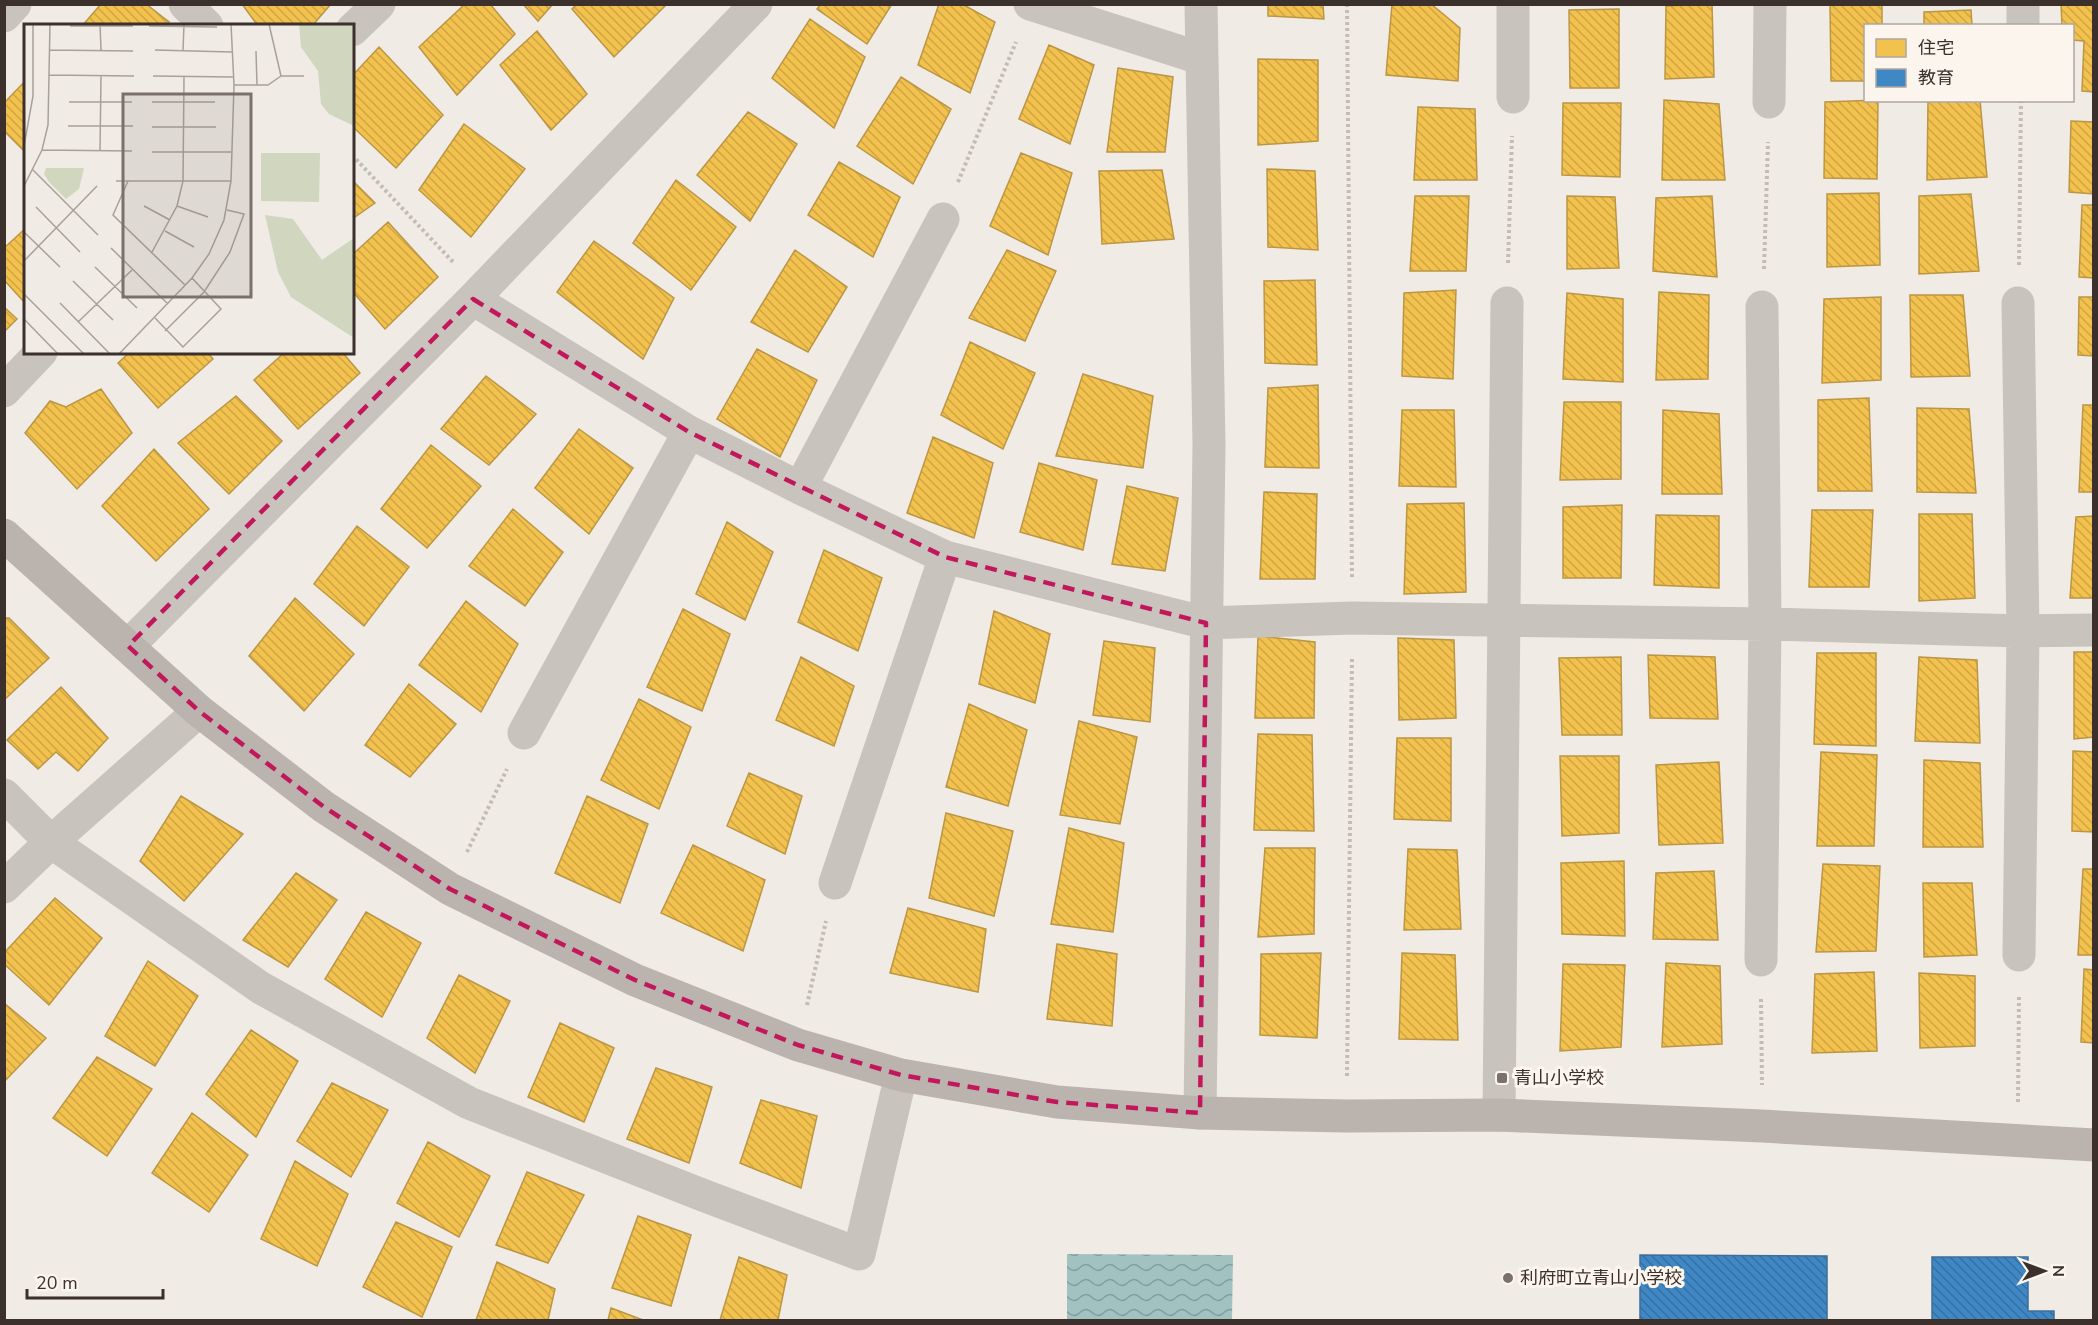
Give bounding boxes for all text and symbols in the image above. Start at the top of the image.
inset map [24,24,354,354]
legend [1864,24,2074,102]
text: 住宅 [1918,36,1954,60]
text: 教育 [1918,66,1954,90]
place label: 青山小学校 [1514,1066,1604,1090]
marker: 青山小学校 [1495,1071,1509,1085]
north arrow [2014,1241,2074,1301]
scale bar [27,1262,164,1300]
text: N [2047,1265,2069,1277]
place label: 利府町立青山小学校 [1520,1266,1682,1290]
text: 20 m [36,1271,78,1295]
marker: 利府町立青山小学校 [1501,1271,1515,1285]

